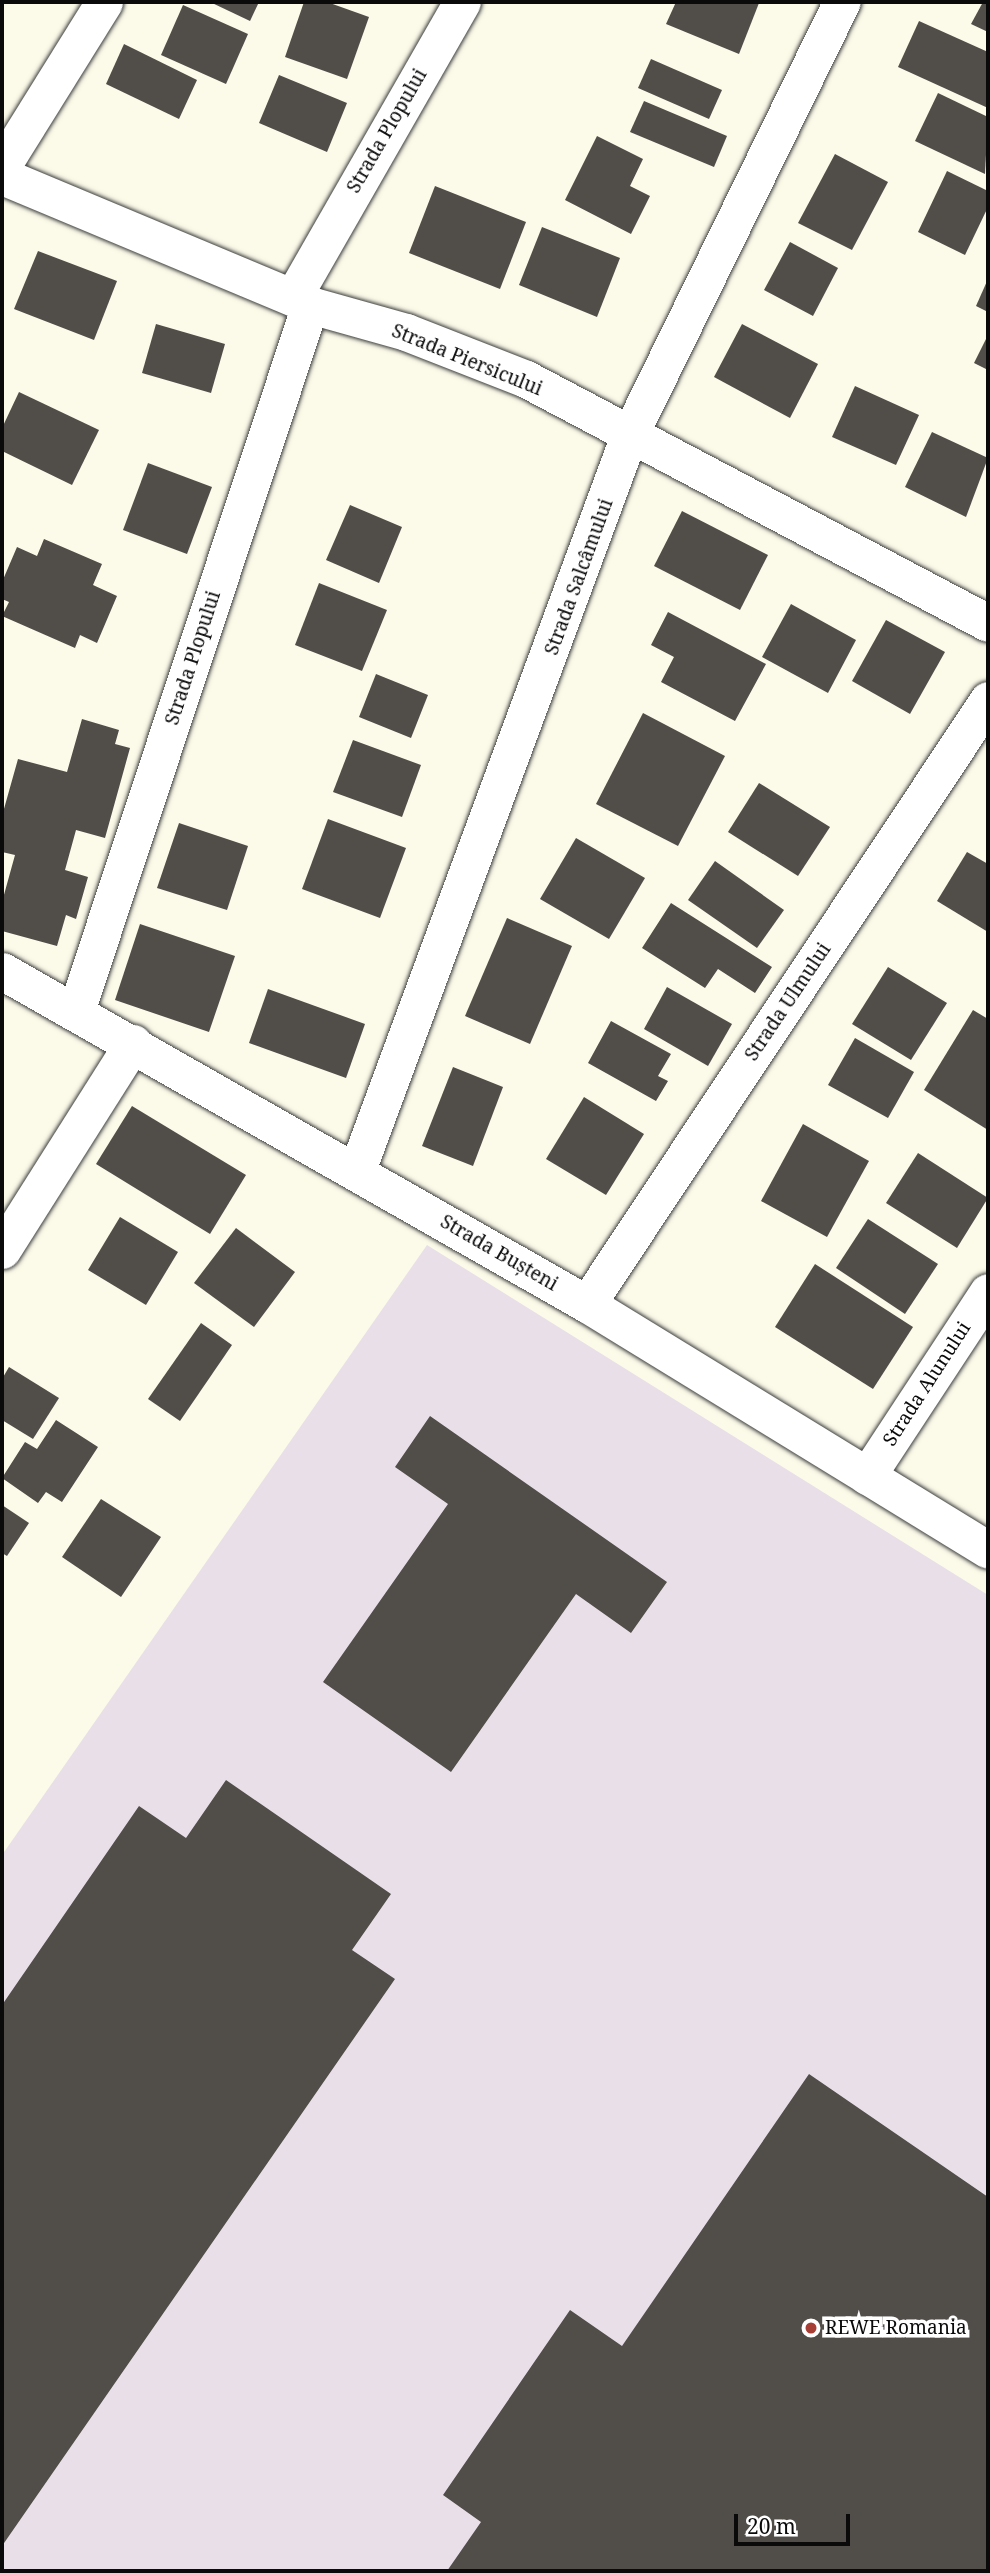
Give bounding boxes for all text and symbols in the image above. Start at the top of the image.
street label: Strada Plopului [342,65,432,197]
street label: Strada Piersicului [388,319,546,401]
street label: Strada Salcâmului [540,496,618,658]
street label: Strada Plopului [161,588,225,728]
street label: Strada Ulmului [740,939,836,1065]
street label: Strada Bușteni [436,1210,562,1296]
street label: Strada Alunului [878,1318,976,1450]
place label: REWE Romania [825,2317,967,2339]
marker: REWE Romania [803,2320,819,2336]
scale bar [738,2500,853,2544]
text: 20 m [747,2512,796,2540]

